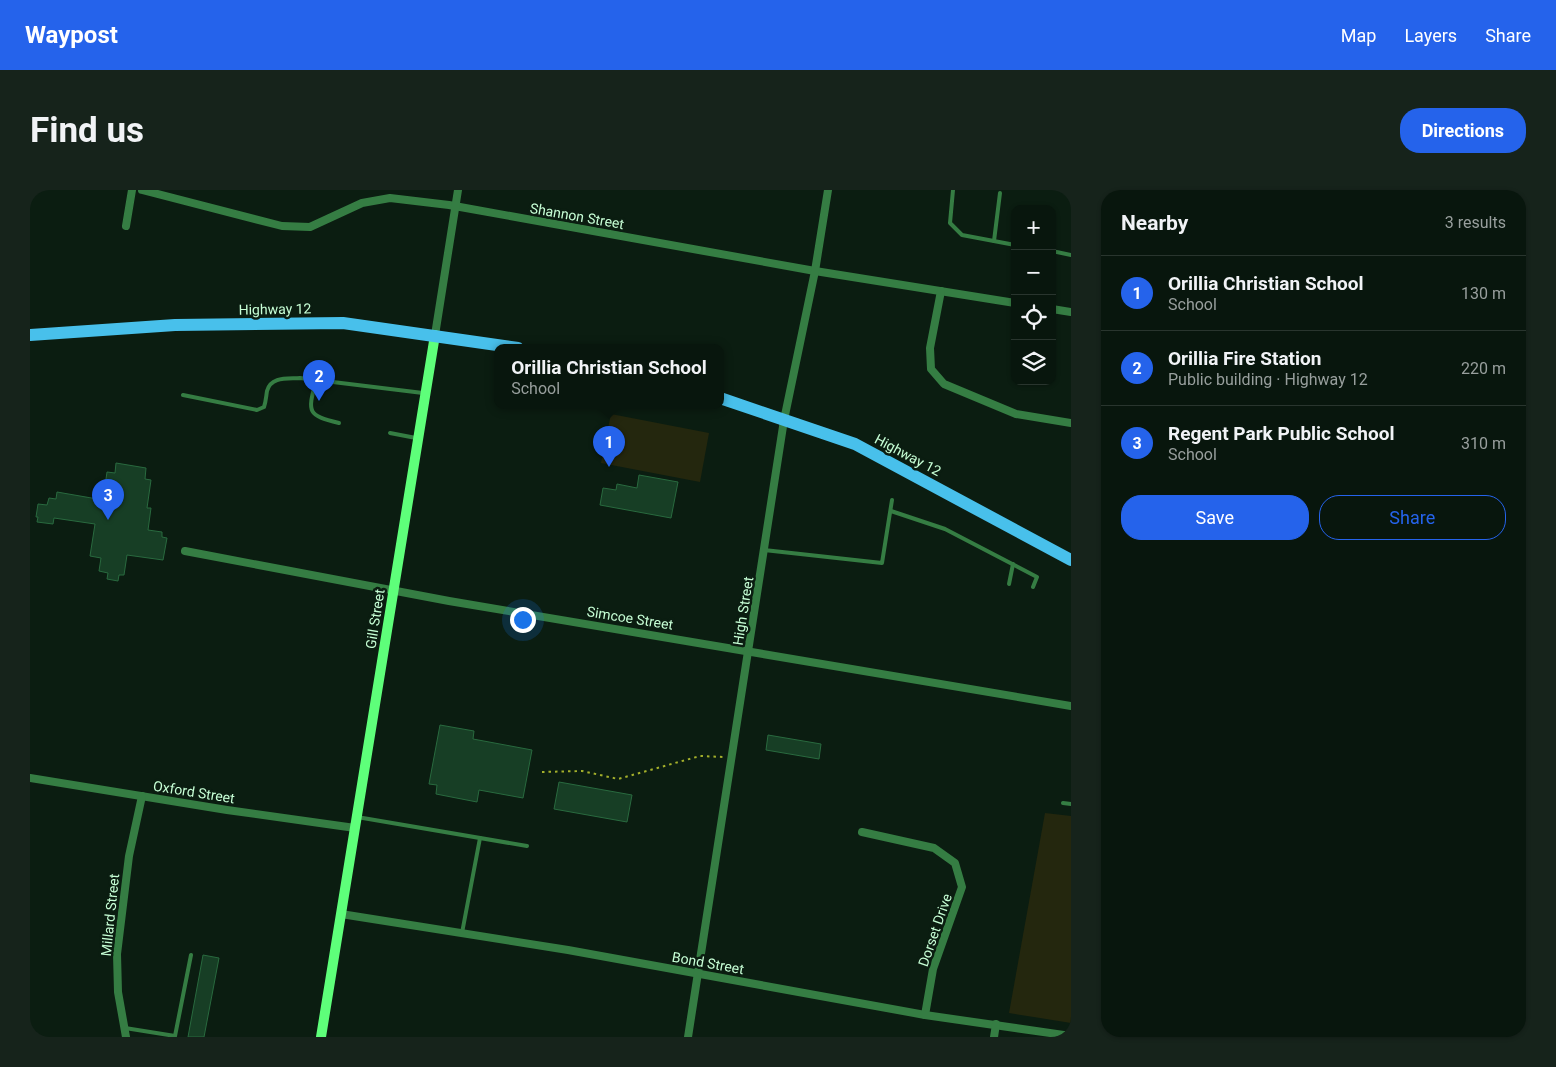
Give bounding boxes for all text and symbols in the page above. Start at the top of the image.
text: Waypost [25,21,118,49]
text: Map [1341,25,1376,46]
text: Layers [1404,25,1457,46]
text: Share [1485,25,1531,46]
button: Directions [1400,108,1526,153]
text: Find us [30,110,144,151]
street label: Shannon Street [529,200,626,232]
map controls [1011,205,1056,385]
button: + [1011,205,1056,250]
text: Nearby [1121,211,1188,235]
text: 3 results [1445,213,1506,232]
button: − [1011,250,1056,295]
text: Orillia Christian School [1168,272,1364,295]
text: 1 [1132,284,1142,303]
text: 130 m [1461,284,1506,303]
button: locate [1011,295,1056,340]
text: School [1168,295,1217,314]
street label: Highway 12 [238,300,312,318]
button: layers [1011,340,1056,385]
popup [494,344,724,409]
text: Orillia Fire Station [1168,347,1321,370]
text: Orillia Christian School [511,356,707,379]
text: 2 [1132,359,1142,378]
text: 220 m [1461,359,1506,378]
pin: 2 [303,360,335,401]
text: Public building · Highway 12 [1168,370,1368,389]
text: School [511,379,560,398]
text: Regent Park Public School [1168,422,1394,445]
pin: 1 [593,426,625,467]
street label: Highway 12 [872,431,944,479]
text: 3 [1132,434,1142,453]
text: 310 m [1461,434,1506,453]
text: School [1168,445,1217,464]
pin: 3 [92,479,124,520]
button: Save [1121,495,1309,540]
button: Share [1319,495,1506,540]
street label: High Street [730,575,756,647]
street label: Gill Street [362,588,388,650]
street label: Simcoe Street [586,603,675,633]
your location [510,607,536,633]
street label: Oxford Street [152,778,236,806]
street label: Millard Street [98,872,122,957]
street label: Dorset Drive [915,891,955,969]
street label: Bond Street [671,949,746,977]

